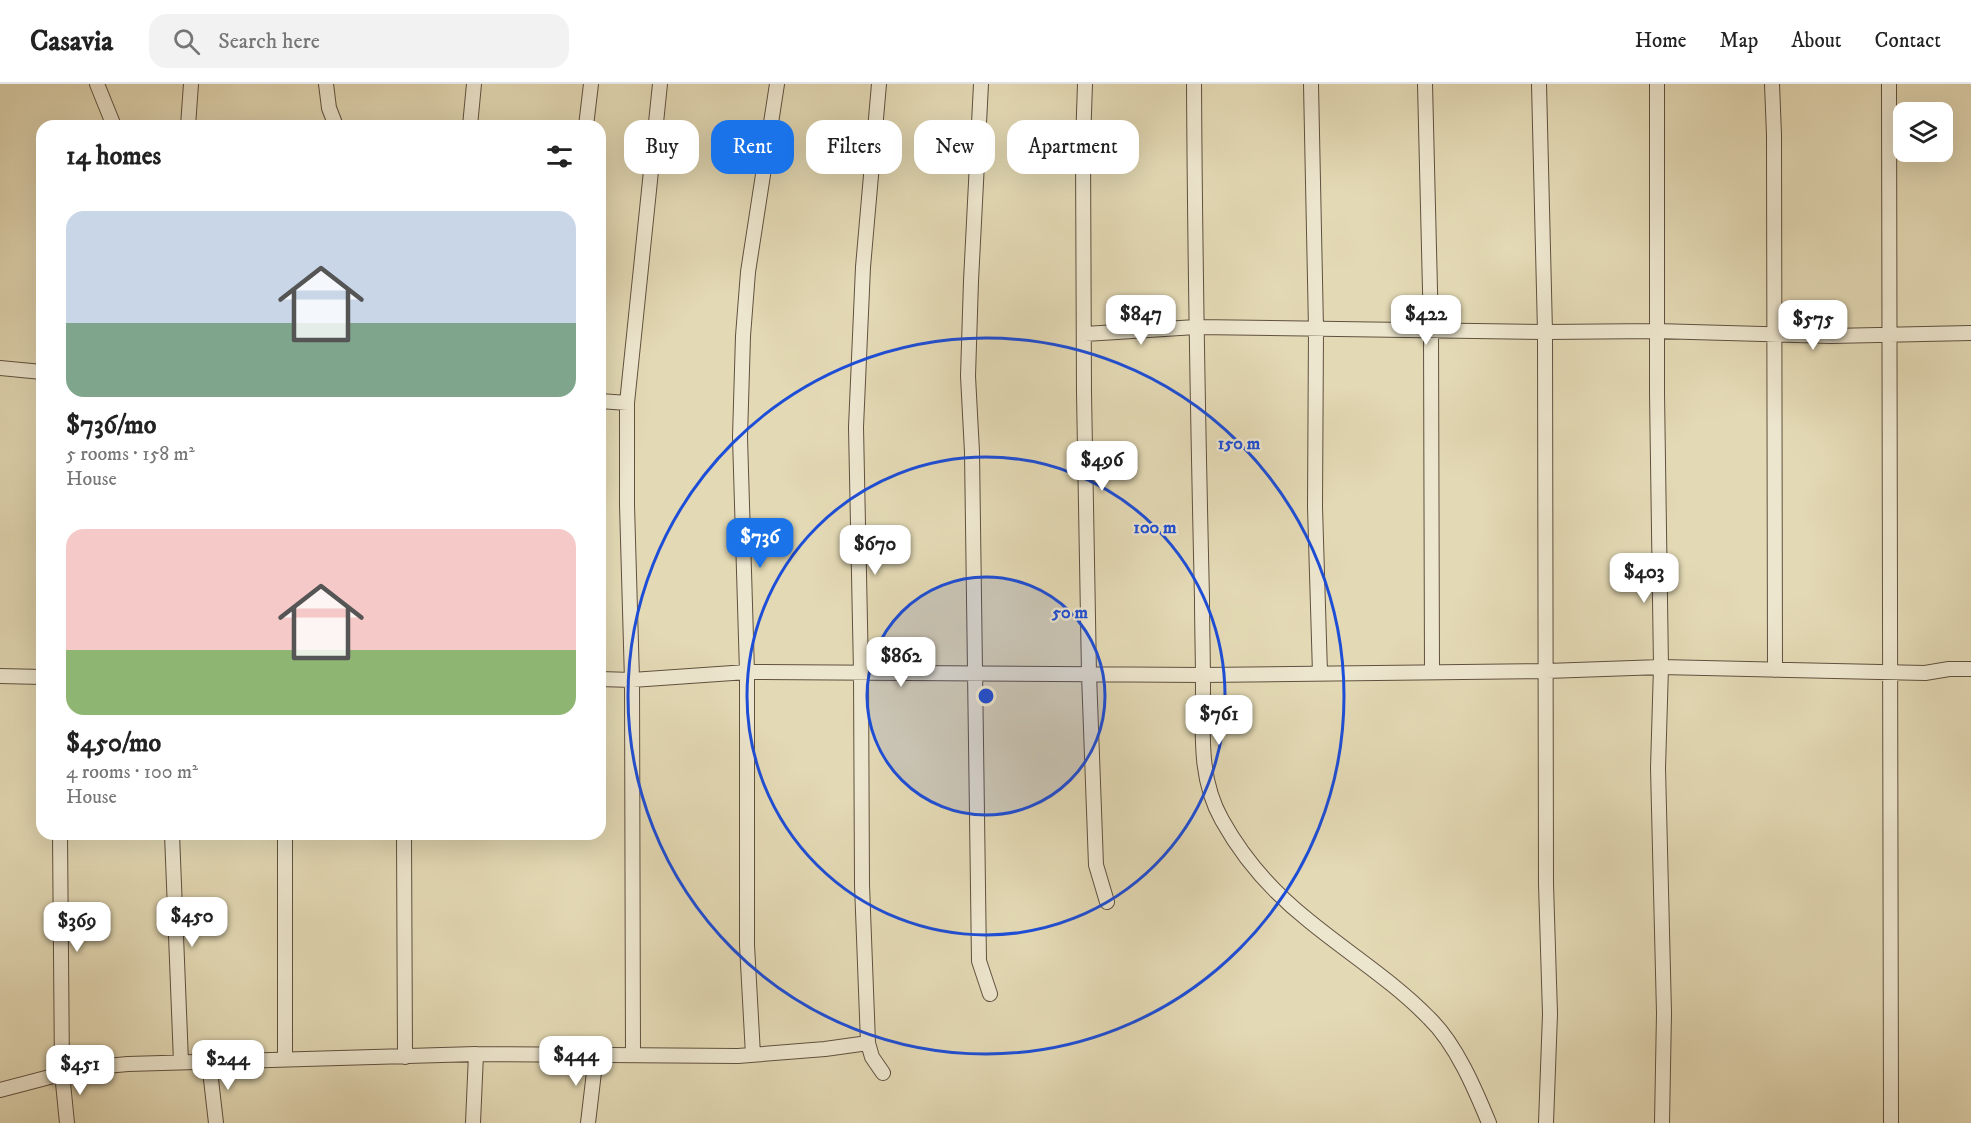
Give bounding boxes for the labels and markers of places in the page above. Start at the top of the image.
pin: $847 [1105,295,1177,346]
pin: $422 [1390,295,1462,346]
pin: $575 [1777,300,1849,351]
pin: $496 [1066,441,1138,492]
pin: $736 [724,518,796,569]
pin: $670 [839,525,911,576]
pin: $403 [1608,553,1680,604]
pin: $862 [865,637,937,688]
centre of rings [976,686,996,706]
pin: $761 [1183,695,1255,746]
pin: $450 [156,897,228,948]
pin: $369 [41,902,113,953]
pin: $444 [540,1036,612,1087]
pin: $244 [192,1040,264,1091]
pin: $451 [44,1045,116,1096]

